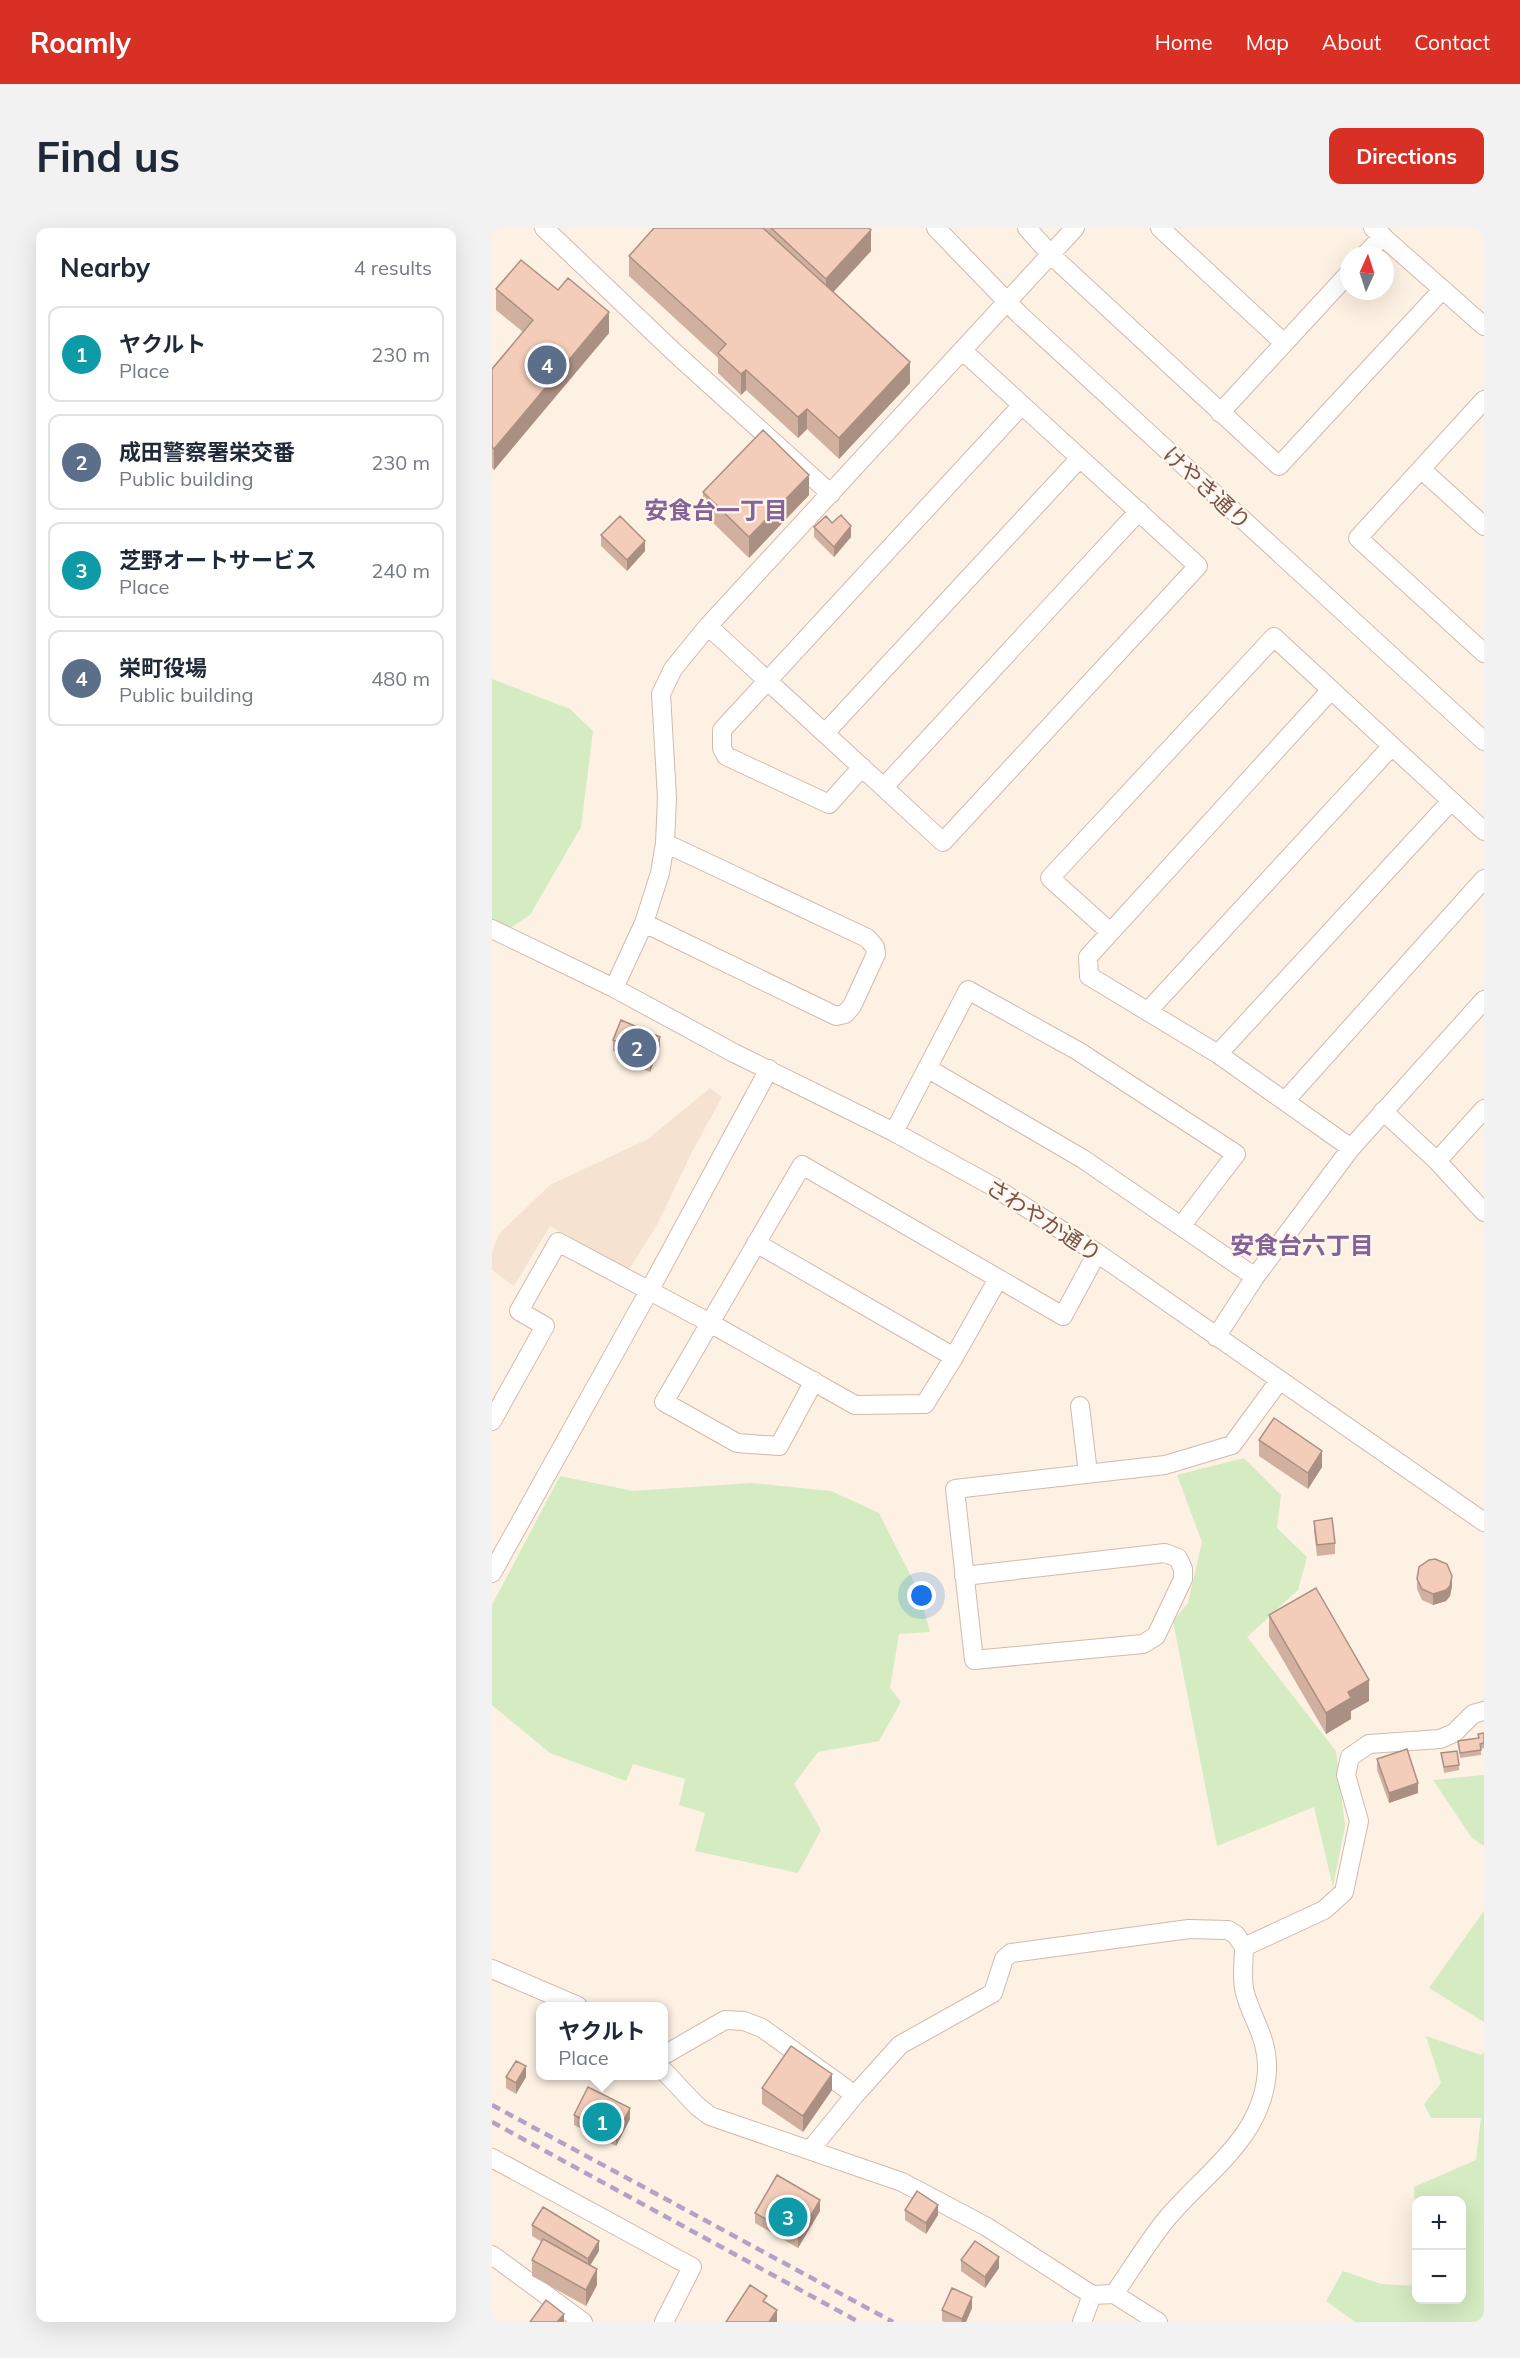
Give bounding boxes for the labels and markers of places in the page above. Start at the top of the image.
pin: 4 [528,342,566,388]
pin: 2 [618,1026,656,1070]
pin: 1 [582,2100,622,2144]
pin: 3 [768,2194,808,2240]

